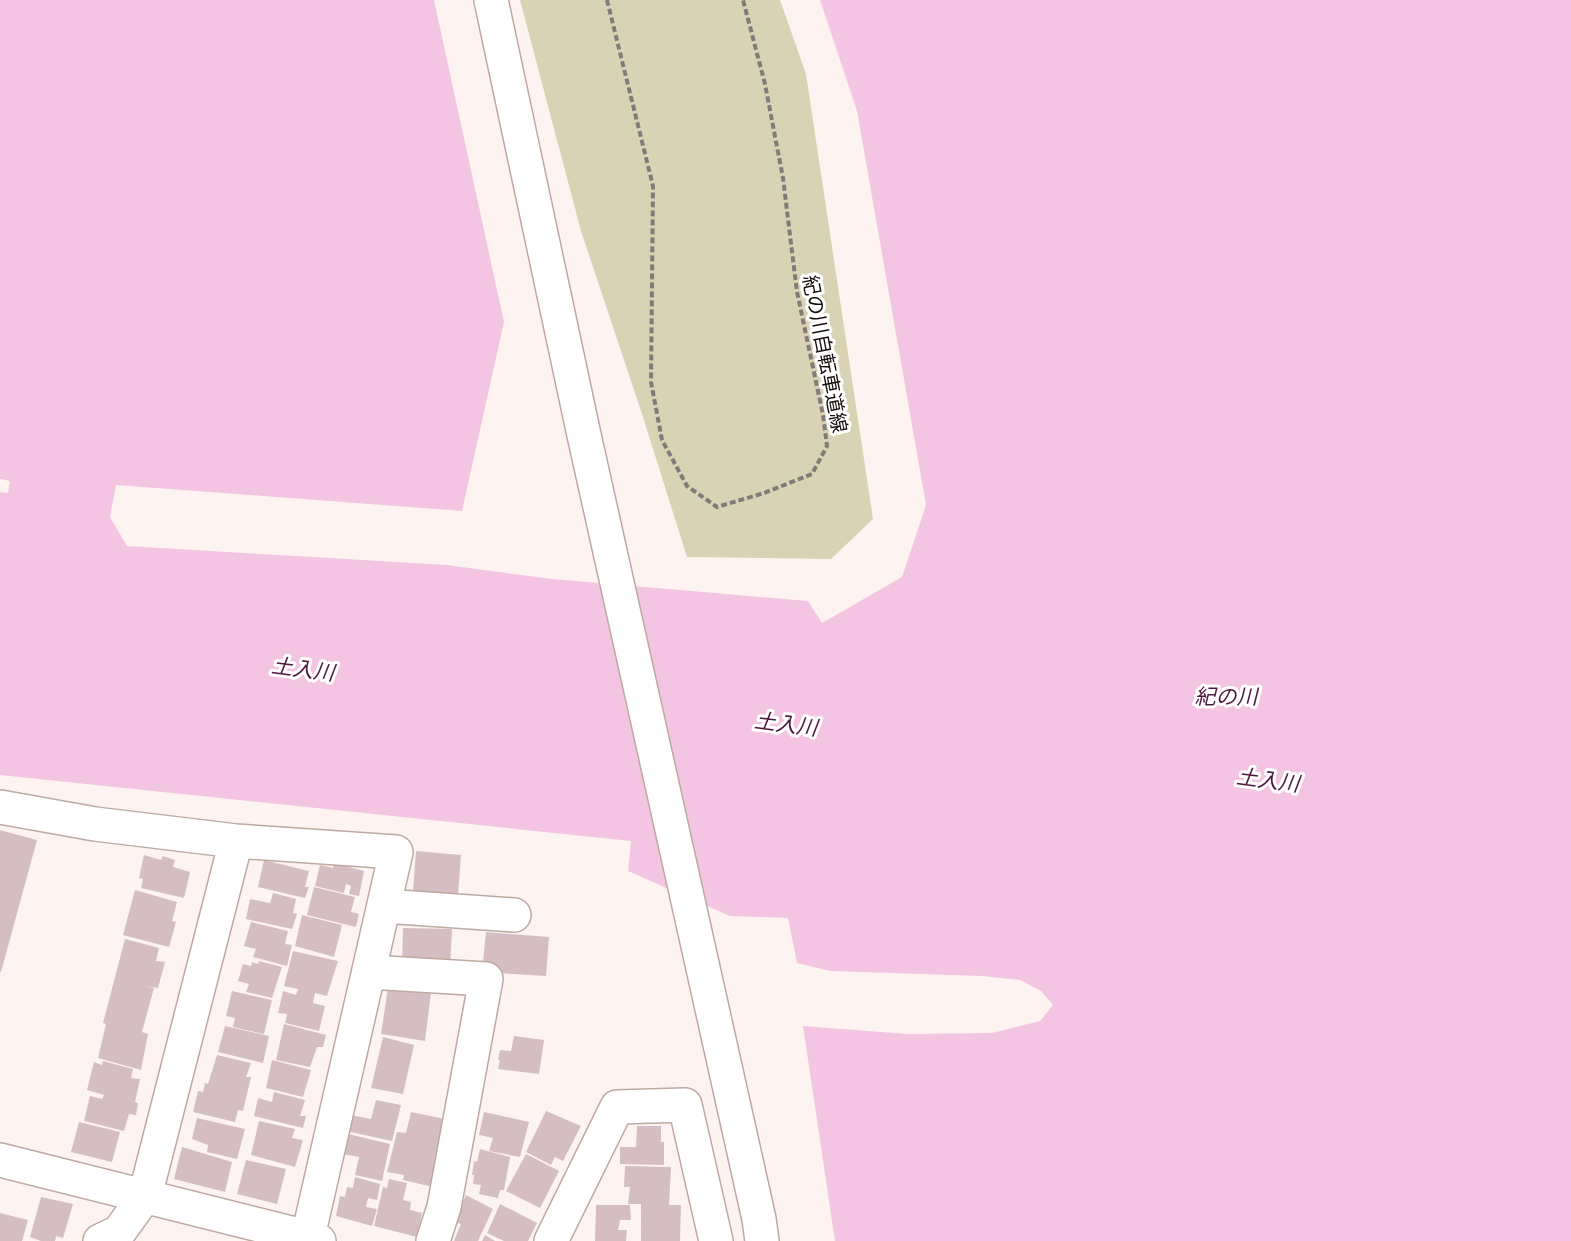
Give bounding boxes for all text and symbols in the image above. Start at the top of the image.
street label: 紀の川自転車道線 [797,273,853,435]
water label: 土入川 [270,652,338,686]
water label: 紀の川 [1195,683,1259,710]
water label: 土入川 [753,707,821,741]
water label: 土入川 [1235,763,1303,797]

